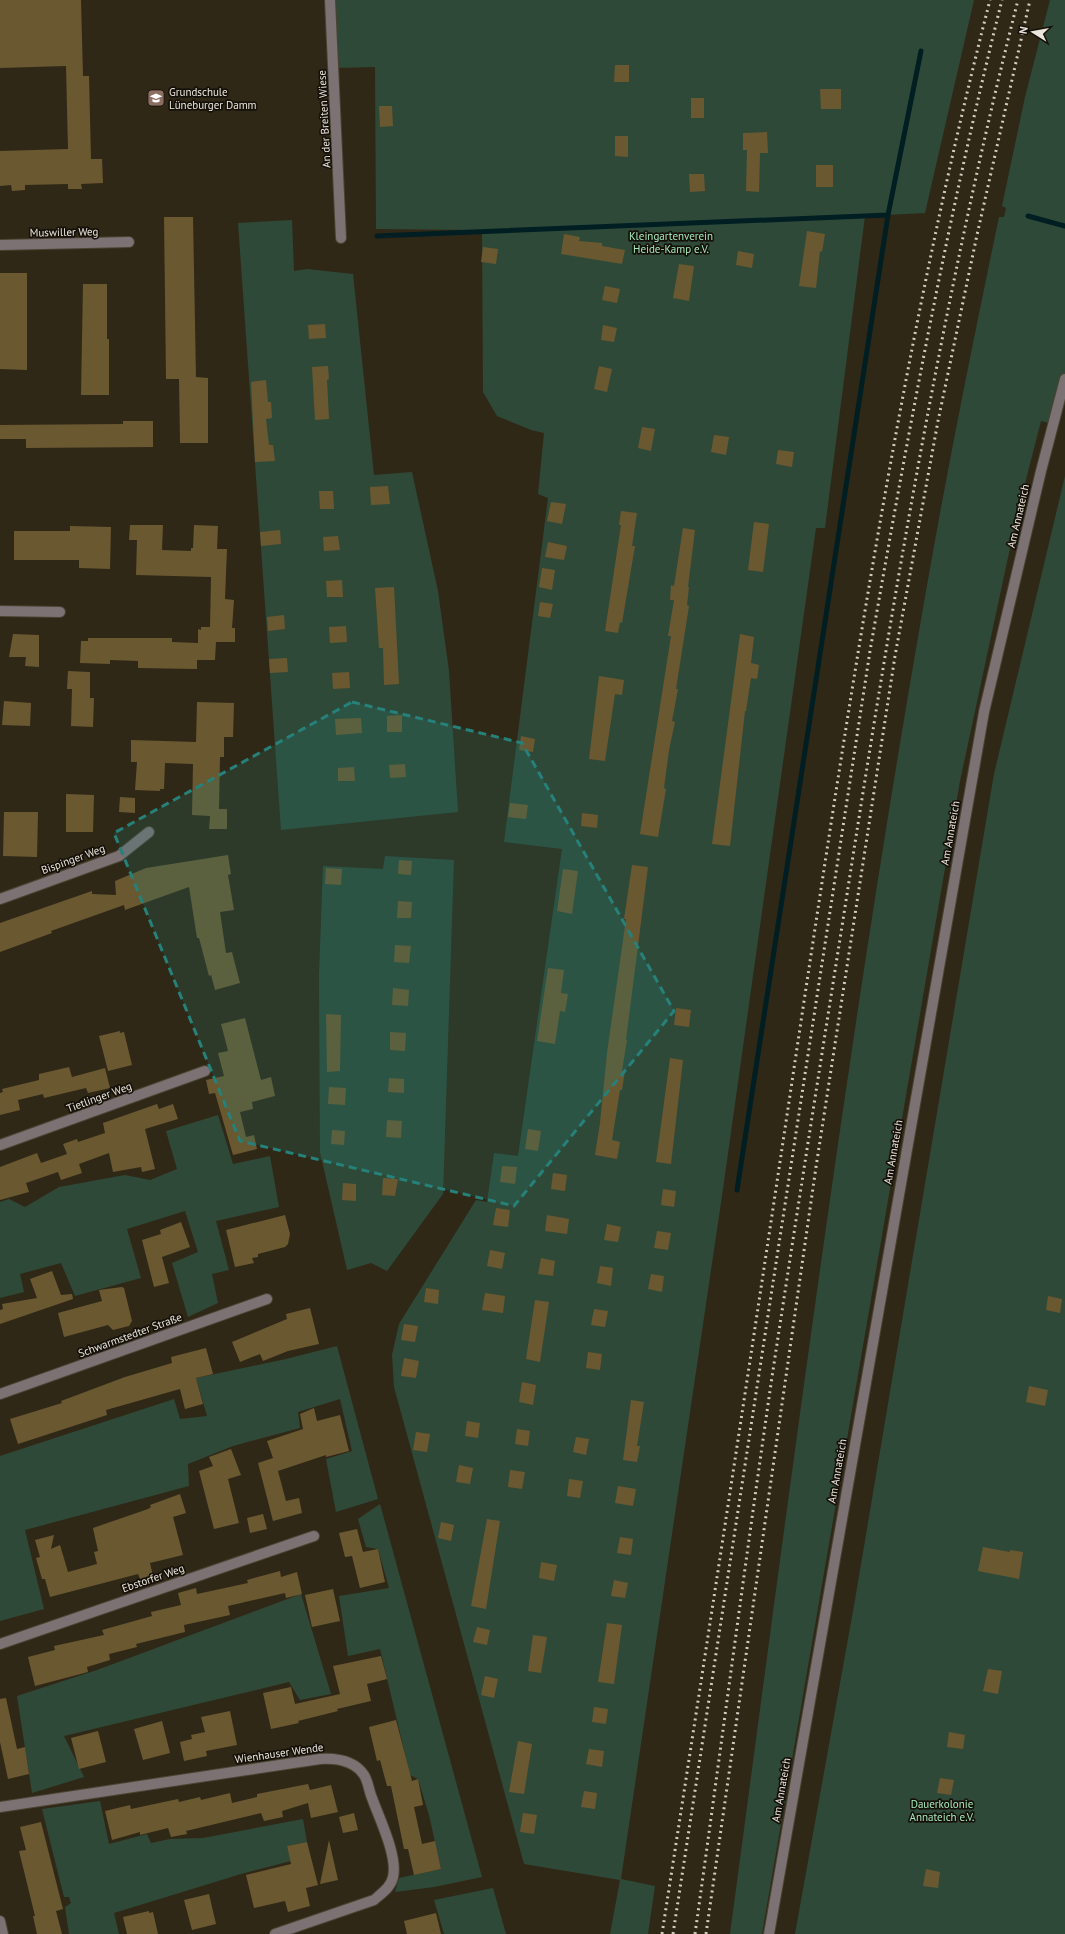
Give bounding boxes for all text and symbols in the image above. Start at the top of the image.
north arrow [1013,12,1053,52]
text: N [1016,25,1031,35]
street label: An der Breiten Wiese [314,69,334,168]
place label: Grundschule Lüneburger Damm [169,85,257,112]
school or university icon: Grundschule Lüneburger Damm [146,88,166,108]
street label: Muswiller Weg [29,224,99,240]
park label: Kleingartenverein Heide-Kamp e.V. [629,229,713,256]
street label: Am Annateich [1004,483,1032,549]
street label: Am Annateich [937,800,963,866]
street label: Bispinger Weg [39,841,107,877]
street label: Tietlinger Weg [64,1079,134,1115]
street label: Am Annateich [880,1119,906,1185]
street label: Schwarmstedter Straße [76,1310,184,1360]
street label: Am Annateich [824,1438,850,1504]
street label: Ebstorfer Weg [120,1561,186,1595]
street label: Wienhauser Wende [234,1740,325,1766]
street label: Am Annateich [768,1757,794,1823]
park label: Dauerkolonie Annateich e.V. [910,1797,974,1824]

